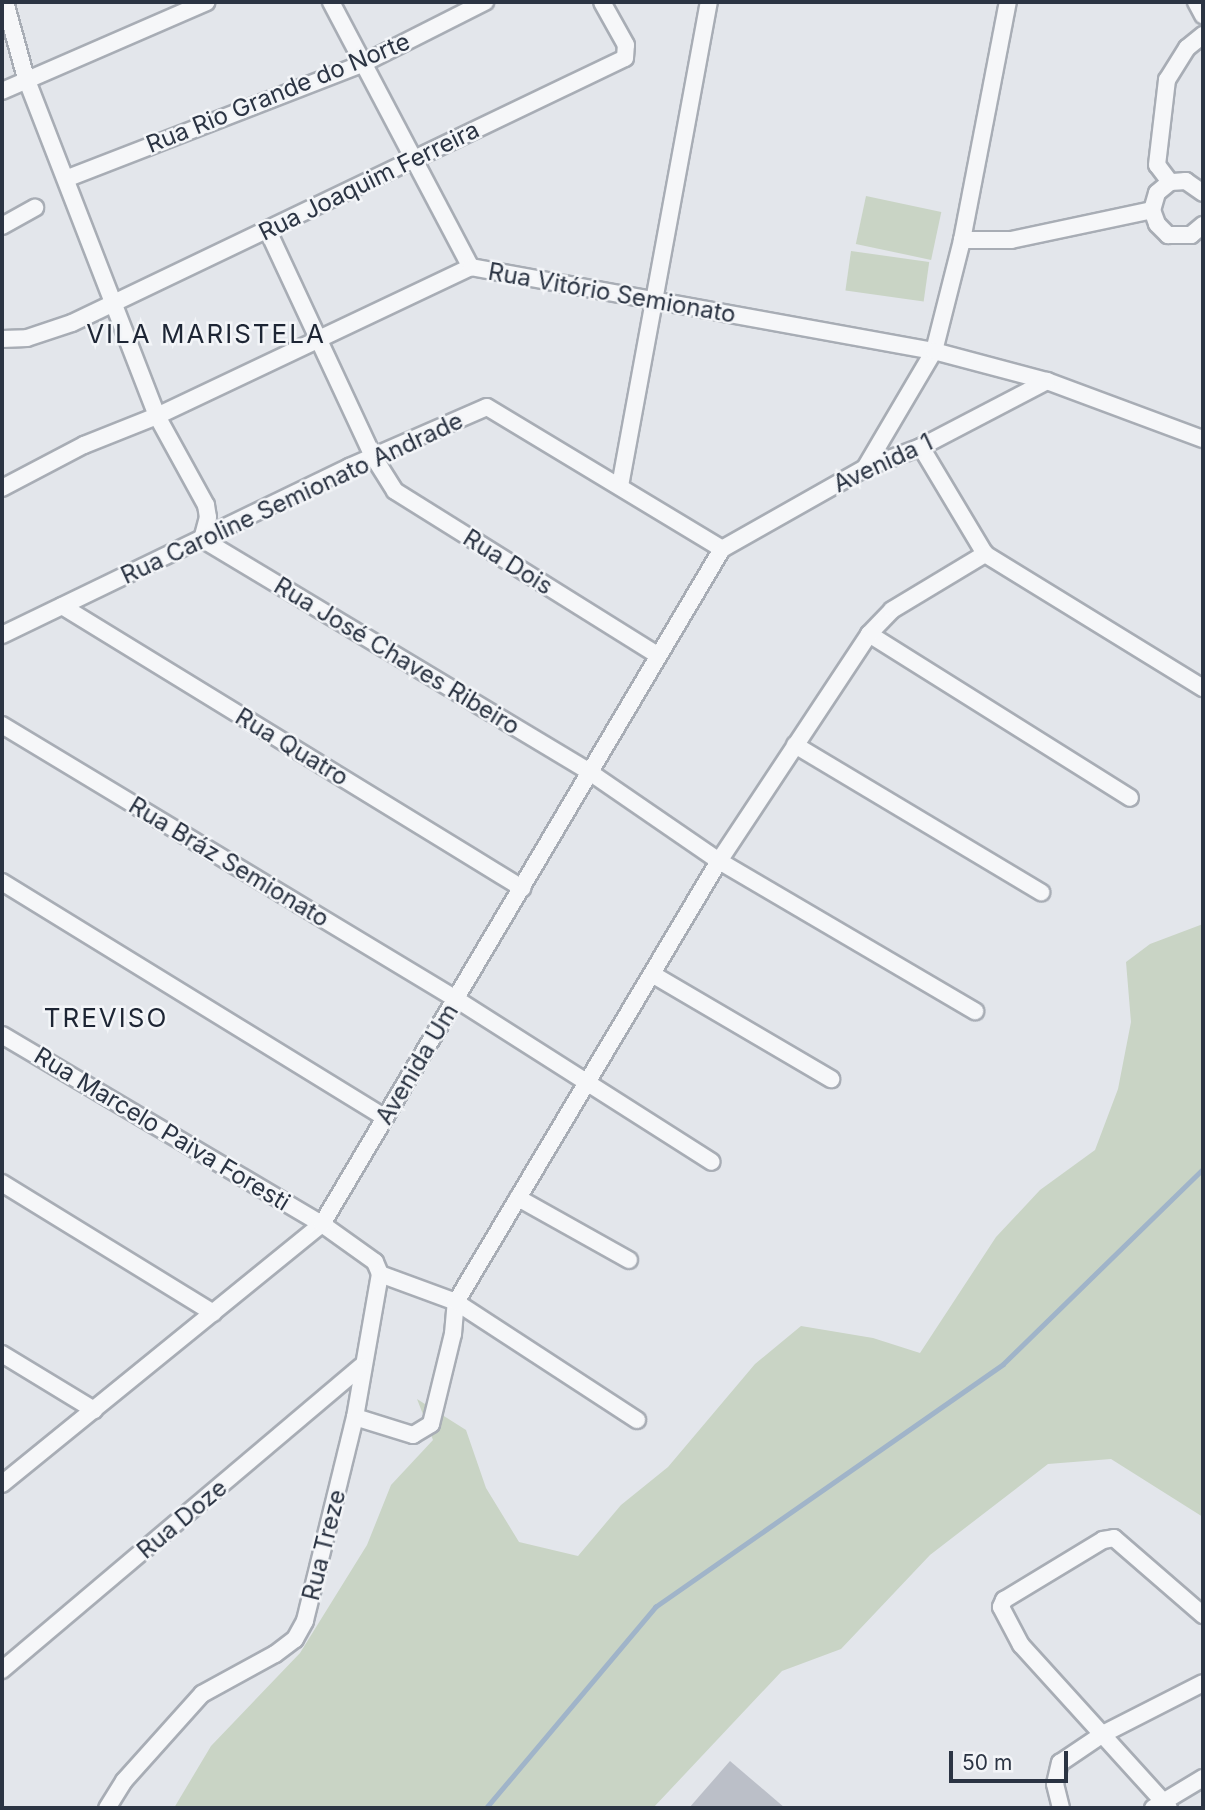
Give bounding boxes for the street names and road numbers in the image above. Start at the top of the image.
street label: Rua Rio Grande do Norte [142,27,414,159]
street label: Rua Joaquim Ferreira [254,115,484,247]
street label: Rua Vitório Semionato [486,257,738,329]
street label: Rua Caroline Semionato Andrade [116,406,468,590]
street label: Avenida 1 [829,427,937,499]
street label: Rua Dois [458,523,558,601]
street label: Rua José Chaves Ribeiro [269,571,525,741]
street label: Rua Quatro [230,702,354,792]
street label: Rua Bráz Semionato [124,791,334,933]
street label: Avenida Um [370,998,464,1130]
street label: Rua Marcelo Paiva Foresti [29,1041,295,1217]
street label: Rua Doze [131,1473,233,1565]
street label: Rua Treze [296,1487,352,1603]

